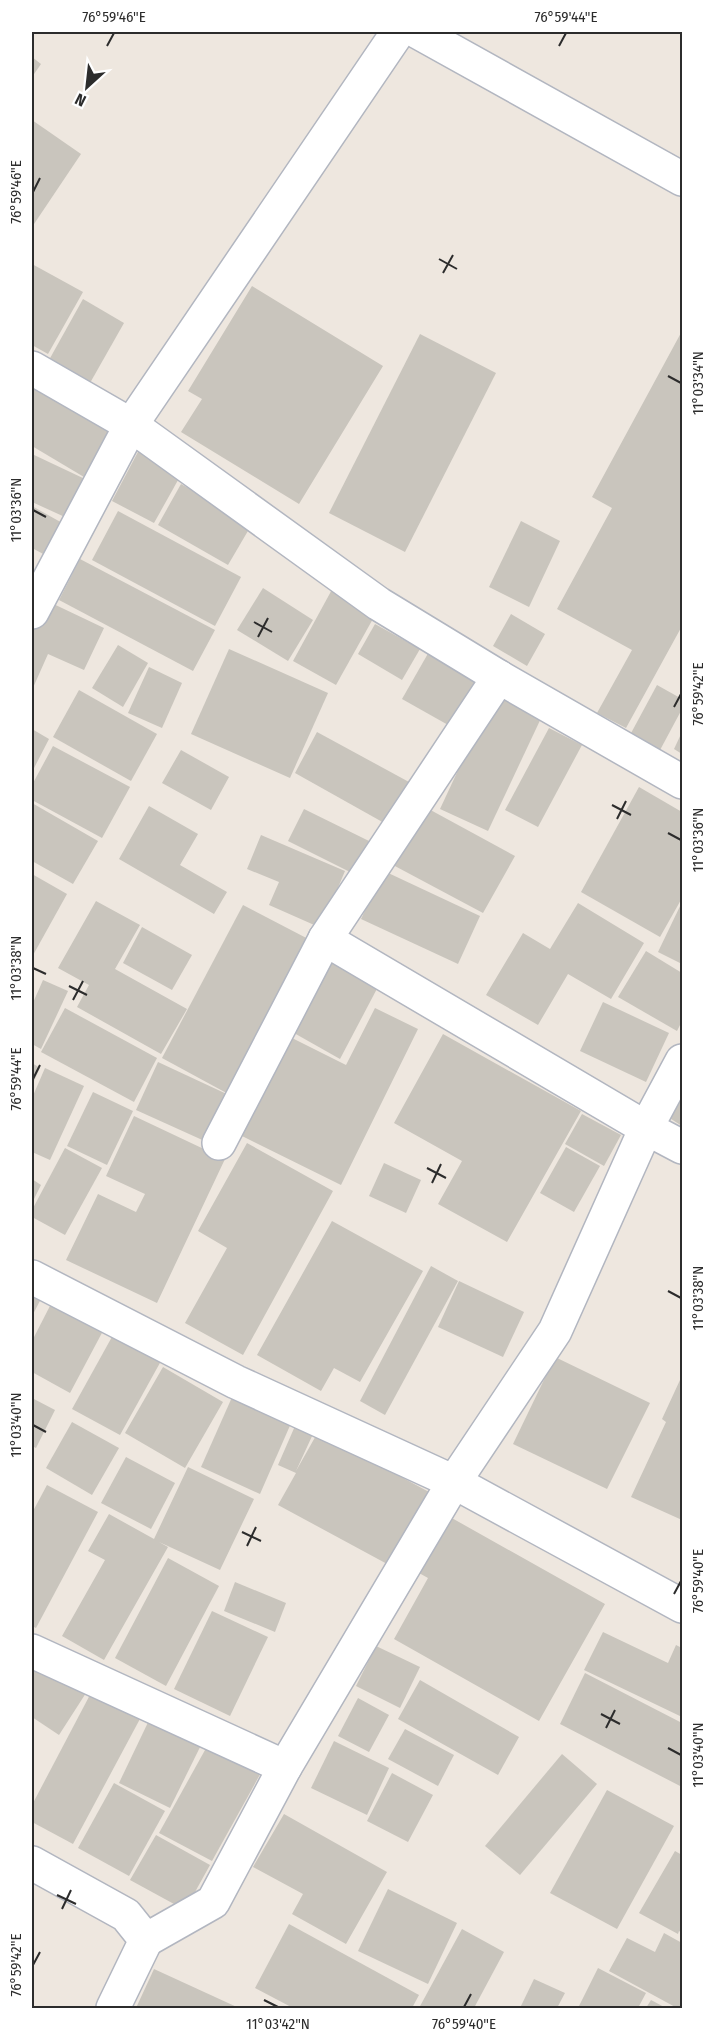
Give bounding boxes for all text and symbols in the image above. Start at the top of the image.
text: 76°59'46"E [82,8,146,26]
text: 76°59'44"E [535,8,597,26]
north arrow [57,57,117,117]
text: N [72,89,89,111]
text: 76°59'46"E [7,160,25,224]
text: 11°03'34"N [689,351,707,415]
text: 11°03'36"N [7,478,25,542]
text: 76°59'42"E [689,663,707,725]
text: 11°03'36"N [689,808,707,872]
text: 11°03'38"N [7,936,25,1000]
text: 76°59'44"E [7,1048,25,1110]
text: 11°03'38"N [689,1266,707,1330]
text: 11°03'40"N [7,1392,25,1458]
text: 76°59'40"E [689,1549,707,1613]
text: 11°03'40"N [689,1722,707,1788]
text: 76°59'42"E [7,1934,25,1996]
text: 11°03'42"N [246,2015,310,2033]
text: 76°59'40"E [432,2015,496,2033]

